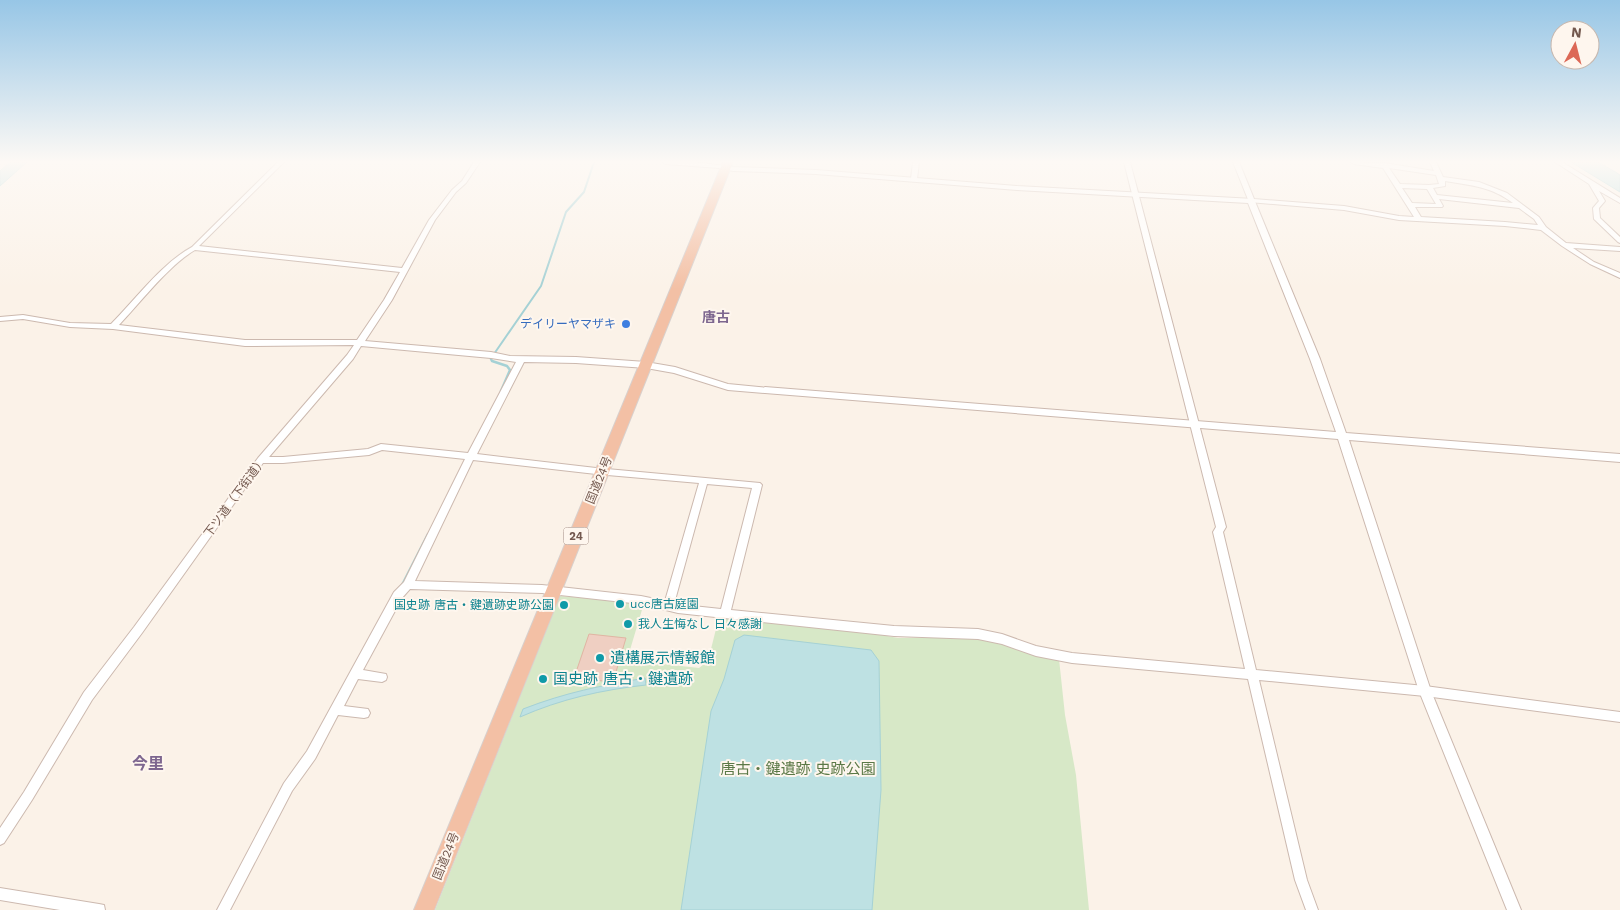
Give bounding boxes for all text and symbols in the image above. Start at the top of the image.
north arrow [1550,20,1600,70]
text: N [1570,24,1583,41]
district label: 唐古 [702,309,730,325]
place label: デイリーヤマザキ [520,317,616,331]
marker: デイリーヤマザキ [620,318,632,330]
street label: 下ツ道（下街道） [201,454,269,540]
street label: 国道24号 [583,454,615,506]
road number: 24 [564,528,588,544]
place label: ucc唐古庭園 [630,597,699,611]
place label: 国史跡 唐古・鍵遺跡史跡公園 [394,598,554,612]
marker: ucc唐古庭園 [614,598,626,610]
marker: 国史跡 唐古・鍵遺跡史跡公園 [558,599,570,611]
place label: 我人生悔なし 日々感謝 [638,617,762,631]
marker: 我人生悔なし 日々感謝 [622,618,634,630]
place label: 遺構展示情報館 [610,649,715,667]
marker: 遺構展示情報館 [594,652,606,664]
place label: 国史跡 唐古・鍵遺跡 [553,670,693,688]
marker: 国史跡 唐古・鍵遺跡 [537,673,549,685]
district label: 今里 [132,754,164,773]
park label: 唐古・鍵遺跡 史跡公園 [720,760,876,778]
street label: 国道24号 [430,830,462,882]

